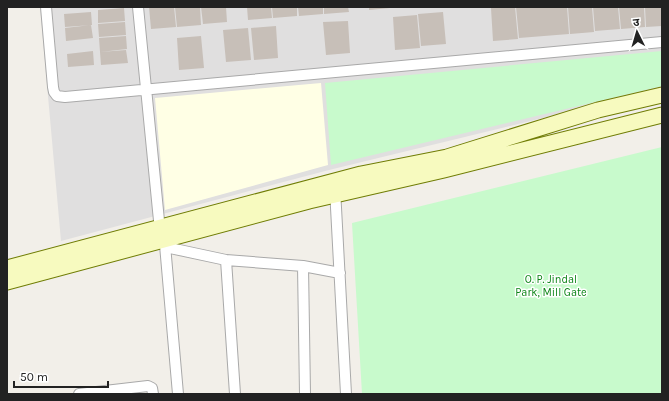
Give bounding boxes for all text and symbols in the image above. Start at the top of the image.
north arrow [617,12,657,52]
text: उ [632,16,641,29]
park label: O. P. Jindal Park, Mill Gate [515,273,587,299]
scale bar [14,363,108,389]
text: 50 m [20,370,48,384]

